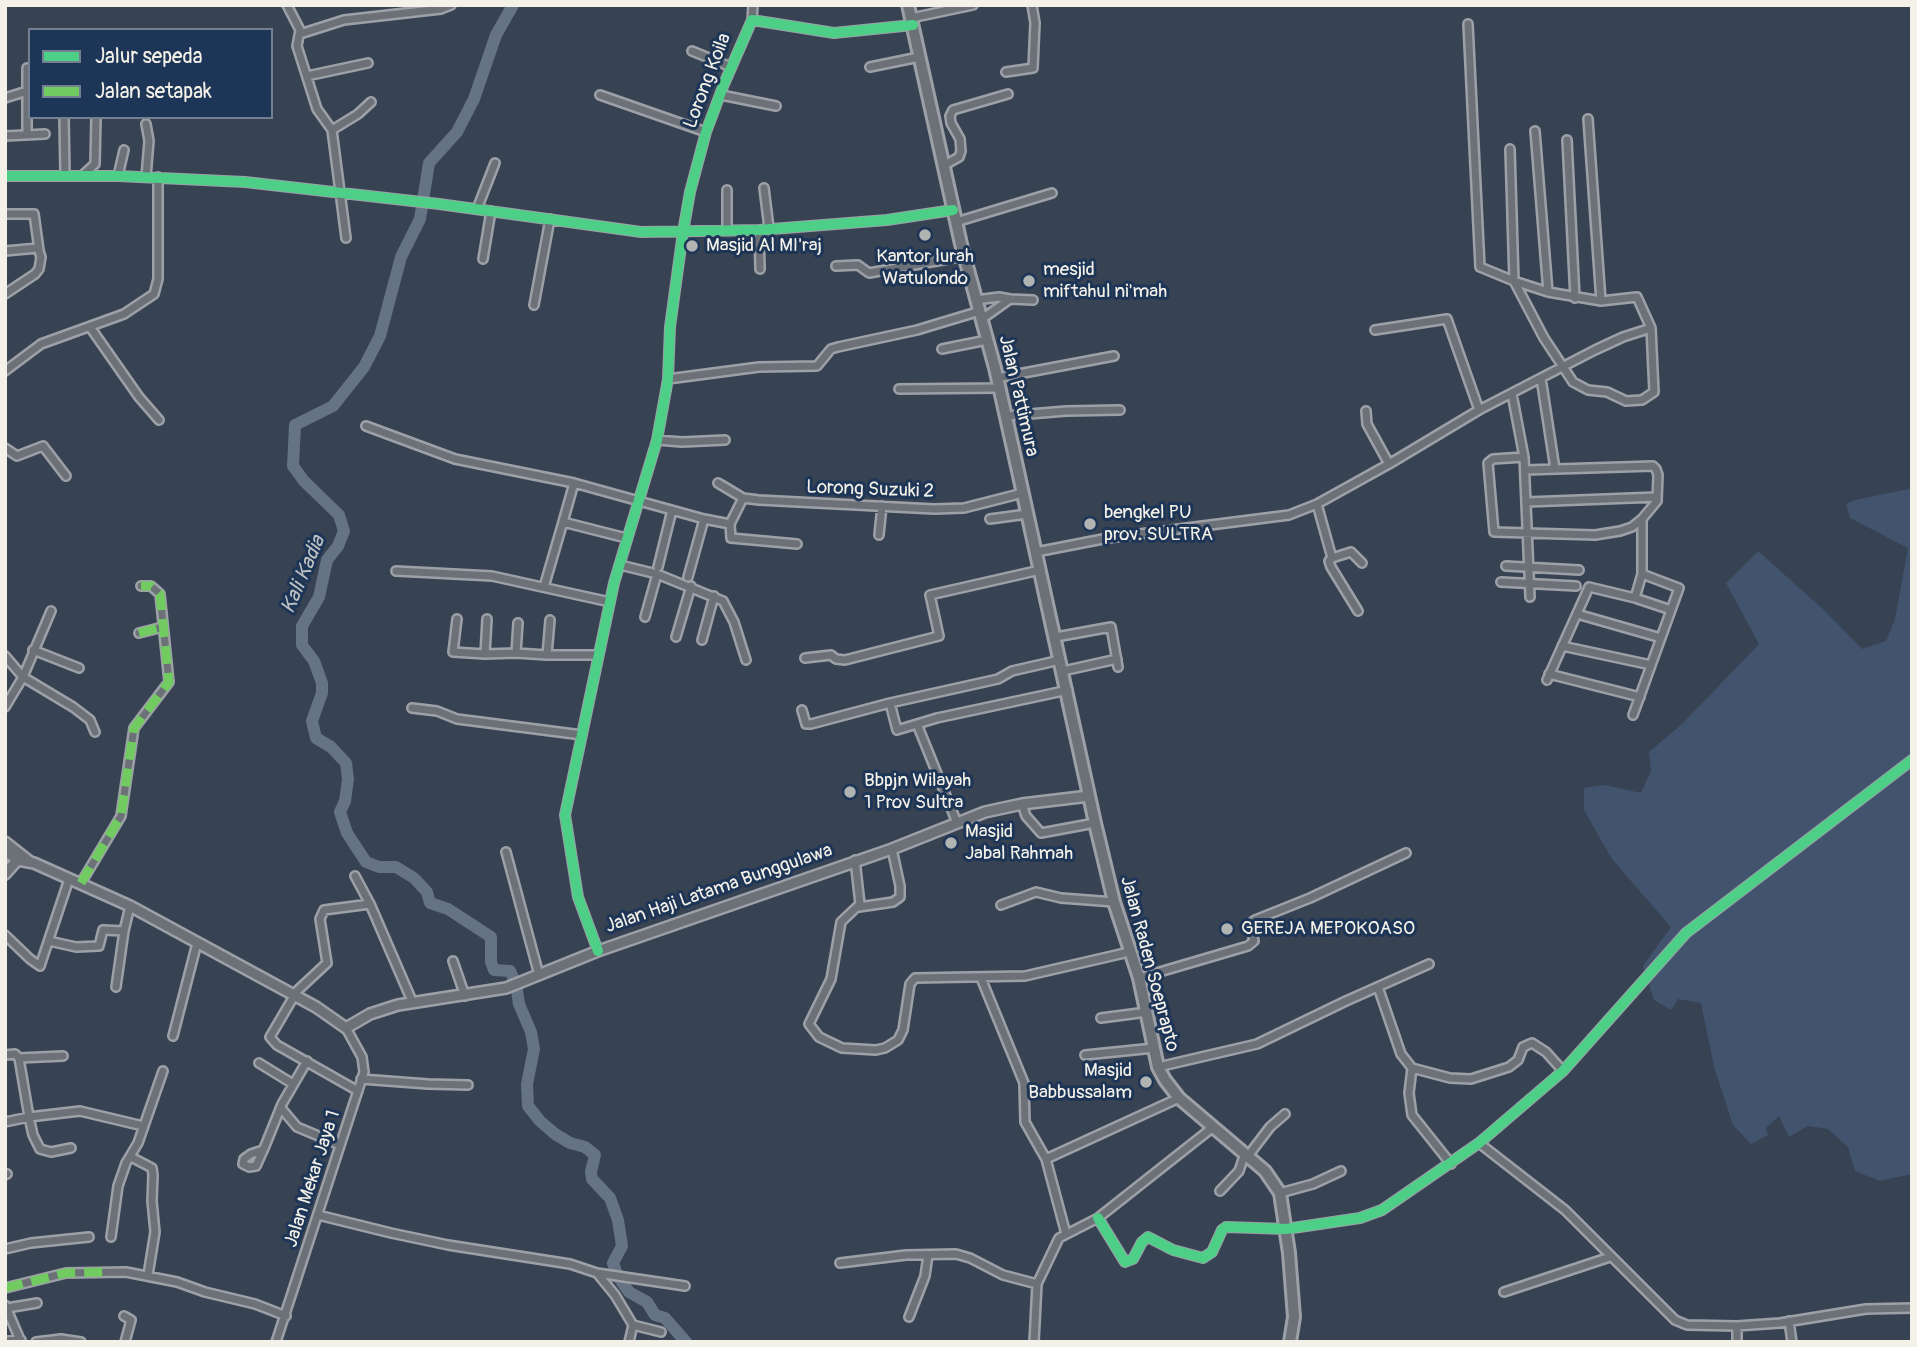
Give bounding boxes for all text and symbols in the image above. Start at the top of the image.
legend [28,28,273,119]
street label: Lorong Koila [679,30,737,132]
text: Jalur sepeda [95,43,203,70]
text: Jalan setapak [95,78,212,105]
marker: Kantor lurah Watulondo [917,227,933,243]
place label: Masjid Al MI'raj [706,235,822,257]
marker: Masjid Al MI'raj [684,238,700,254]
place label: Kantor lurah Watulondo [876,246,974,290]
place label: mesjid miftahul ni'mah [1043,259,1167,303]
marker: mesjid miftahul ni'mah [1021,273,1037,289]
street label: Jalan Pattimura [993,333,1043,459]
street label: Lorong Suzuki 2 [806,476,934,504]
place label: bengkel PU prov. SULTRA [1104,502,1213,546]
marker: bengkel PU prov. SULTRA [1082,516,1098,532]
water label: Kali Kadia [276,532,332,618]
place label: Bbpjn Wilayah 1 Prov Sultra [864,770,971,814]
marker: Bbpjn Wilayah 1 Prov Sultra [842,784,858,800]
place label: Masjid Jabal Rahmah [965,821,1073,865]
marker: Masjid Jabal Rahmah [943,835,959,851]
street label: Jalan Haji Latama Bunggulawa [603,839,835,939]
street label: Jalan Raden Soeprapto [1115,874,1183,1054]
place label: GEREJA MEPOKOASO [1241,918,1415,940]
marker: GEREJA MEPOKOASO [1219,921,1235,937]
place label: Masjid Babbussalam [1028,1060,1132,1104]
marker: Masjid Babbussalam [1138,1074,1154,1090]
street label: Jalan Mekar Jaya 1 [280,1108,346,1250]

